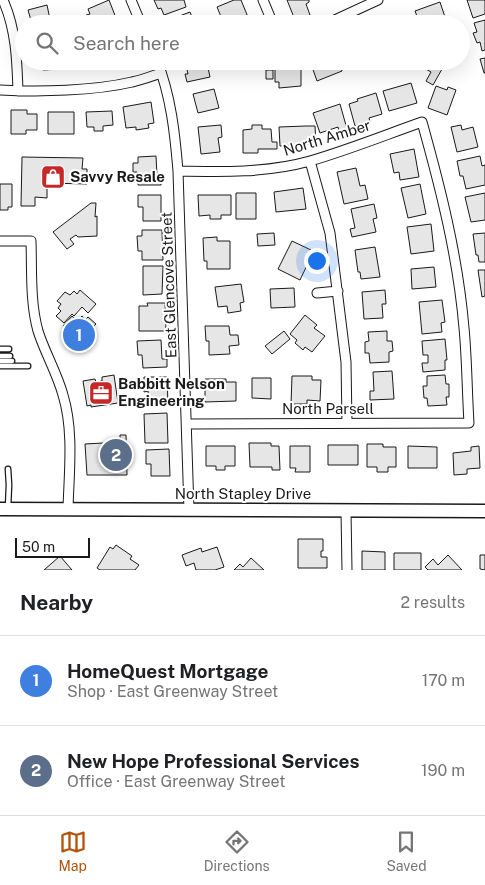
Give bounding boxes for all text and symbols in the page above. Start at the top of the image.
search box [15,15,470,70]
icon: search [33,29,61,57]
text: Search here [73,32,180,54]
street label: North Amber [281,116,373,159]
shop icon: Savvy Resale [40,164,66,190]
place label: Savvy Resale [70,168,165,185]
street label: East Glencove Street [157,211,180,358]
your location [304,248,330,274]
pin: 1 [63,316,95,354]
place label: Babbitt Nelson Engineering [118,375,225,409]
office icon: Babbitt Nelson Engineering [88,380,114,406]
street label: North Parsell [282,400,374,417]
pin: 2 [100,436,132,474]
street label: North Stapley Drive [175,485,311,502]
scale bar [15,535,90,558]
text: 50 m [22,539,55,555]
text: Nearby [20,590,93,615]
text: 2 results [400,593,465,612]
text: HomeQuest Mortgage [67,660,268,682]
text: 1 [33,671,39,690]
text: 170 m [422,671,465,690]
text: Shop · East Greenway Street [67,682,278,701]
text: New Hope Professional Services [67,750,359,772]
text: 2 [31,761,41,780]
text: 190 m [421,761,465,780]
text: Office · East Greenway Street [67,772,285,791]
tab: Map [58,828,87,874]
tab: Directions [204,828,270,874]
tab: Saved [386,828,427,874]

